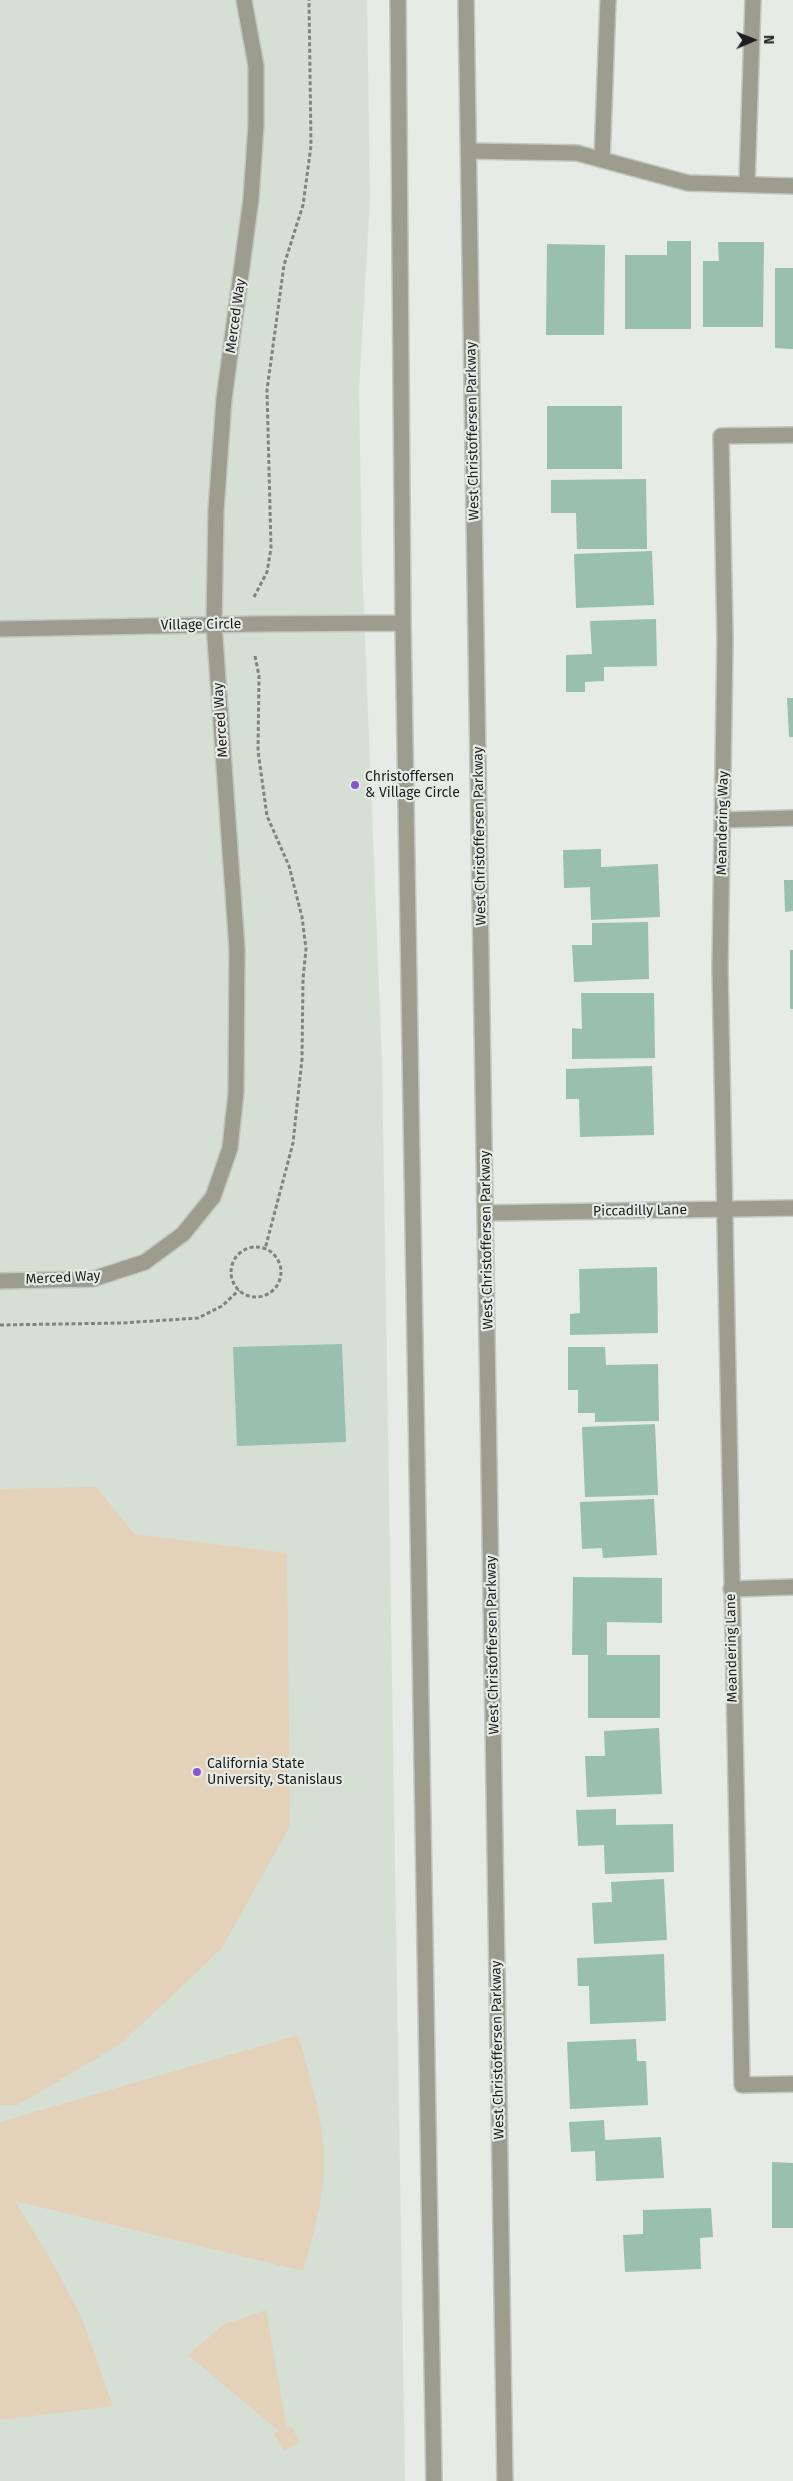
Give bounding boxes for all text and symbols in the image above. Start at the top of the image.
north arrow [728,15,778,65]
text: N [760,35,777,45]
street label: Merced Way [222,278,250,354]
street label: West Christoffersen Parkway [463,341,483,521]
street label: Village Circle [160,616,242,634]
street label: Merced Way [210,682,232,758]
street label: West Christoffersen Parkway [470,746,490,926]
place label: Christoffersen & Village Circle [365,769,460,802]
street label: Meandering Way [714,771,732,875]
marker: Christoffersen & Village Circle [349,779,361,791]
street label: West Christoffersen Parkway [477,1150,497,1330]
street label: Piccadilly Lane [593,1202,687,1220]
street label: Merced Way [25,1268,101,1288]
street label: West Christoffersen Parkway [483,1555,503,1735]
street label: Meandering Lane [723,1593,741,1703]
place label: California State University, Stanislaus [207,1756,342,1788]
marker: California State University, Stanislaus [191,1766,203,1778]
street label: West Christoffersen Parkway [488,1960,508,2140]

